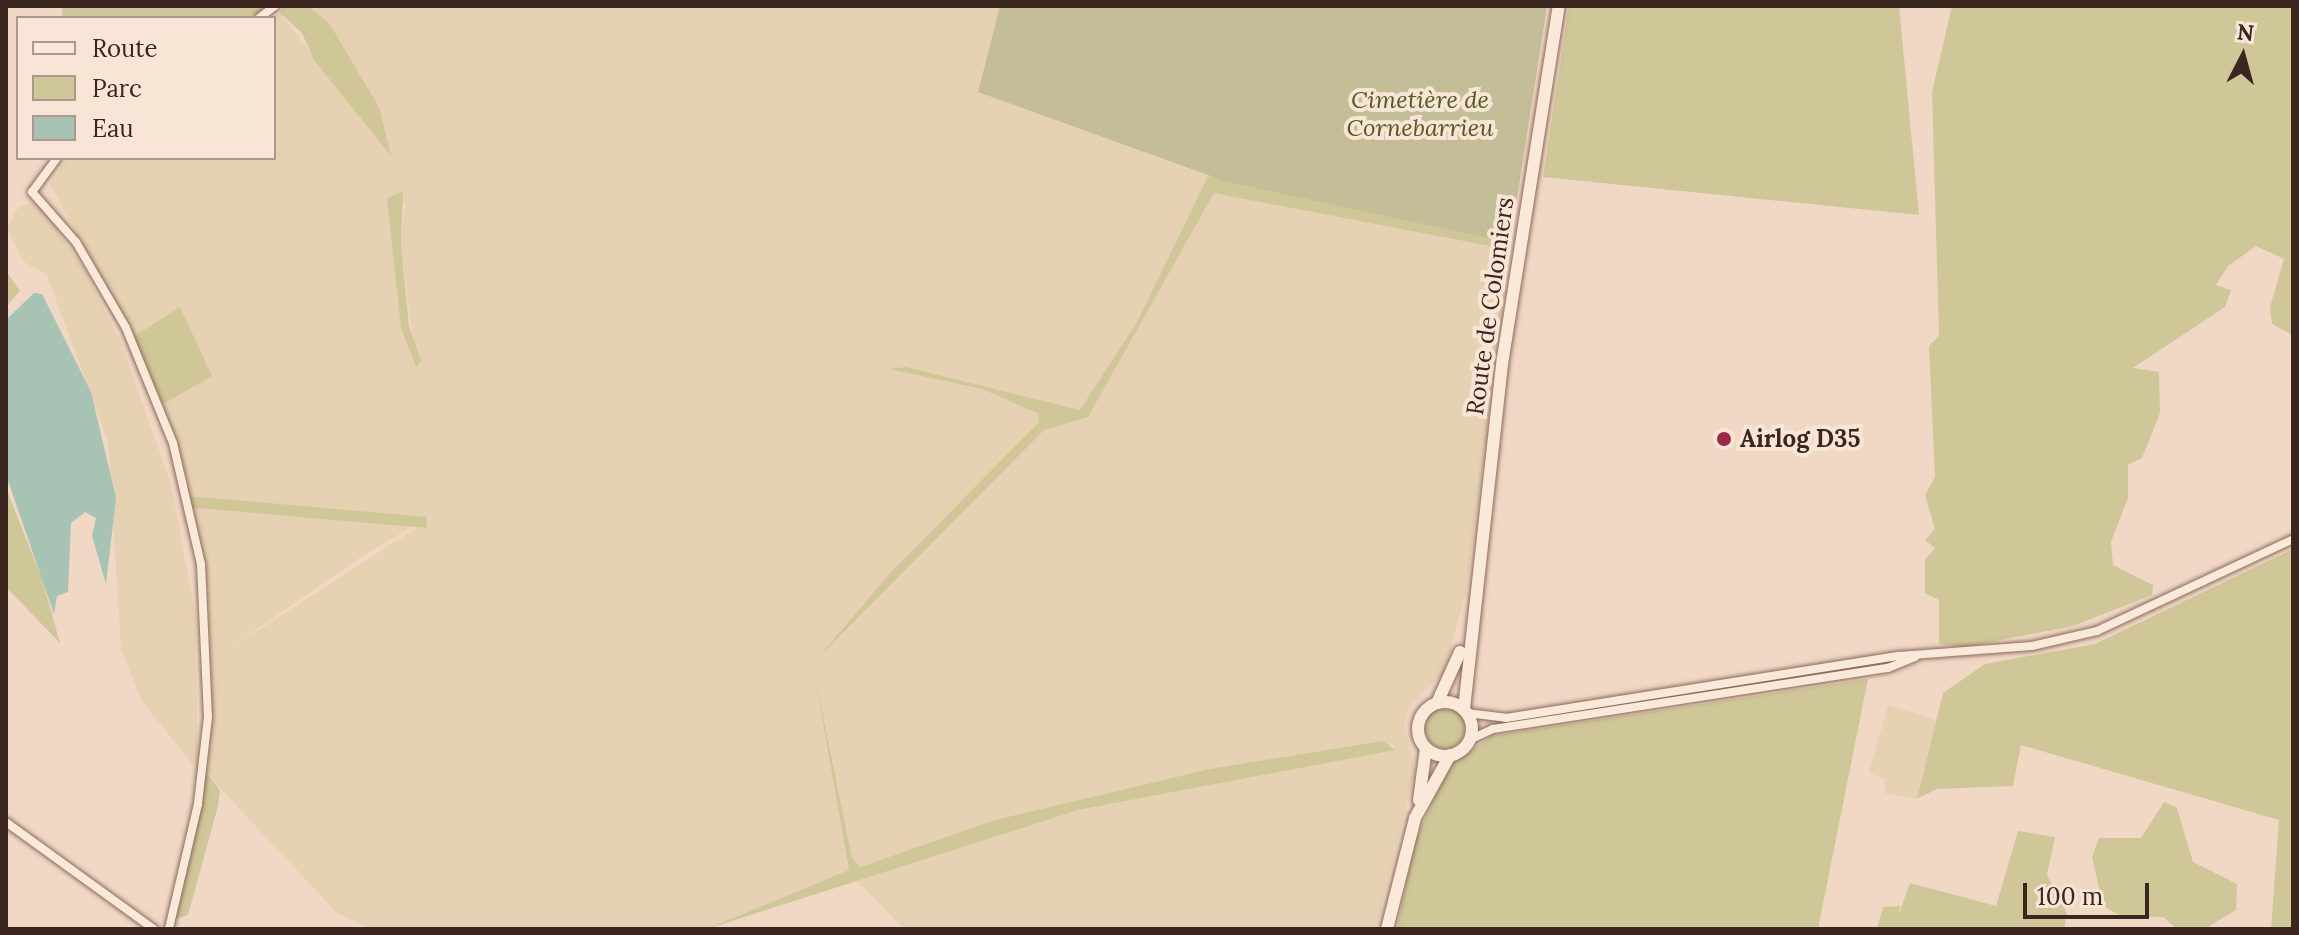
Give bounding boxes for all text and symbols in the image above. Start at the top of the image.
legend [16,16,276,160]
north arrow [2203,16,2283,96]
text: N [2236,17,2255,47]
text: Route [92,33,158,64]
text: Parc [92,73,142,104]
park label: Cimetière de Cornebarrieu [1347,86,1493,142]
text: Eau [92,113,134,144]
street label: Route de Colomiers [1460,195,1520,417]
place label: Airlog D35 [1740,425,1860,453]
marker: Airlog D35 [1715,430,1733,448]
scale bar [2027,867,2153,917]
text: 100 m [2037,881,2103,912]

